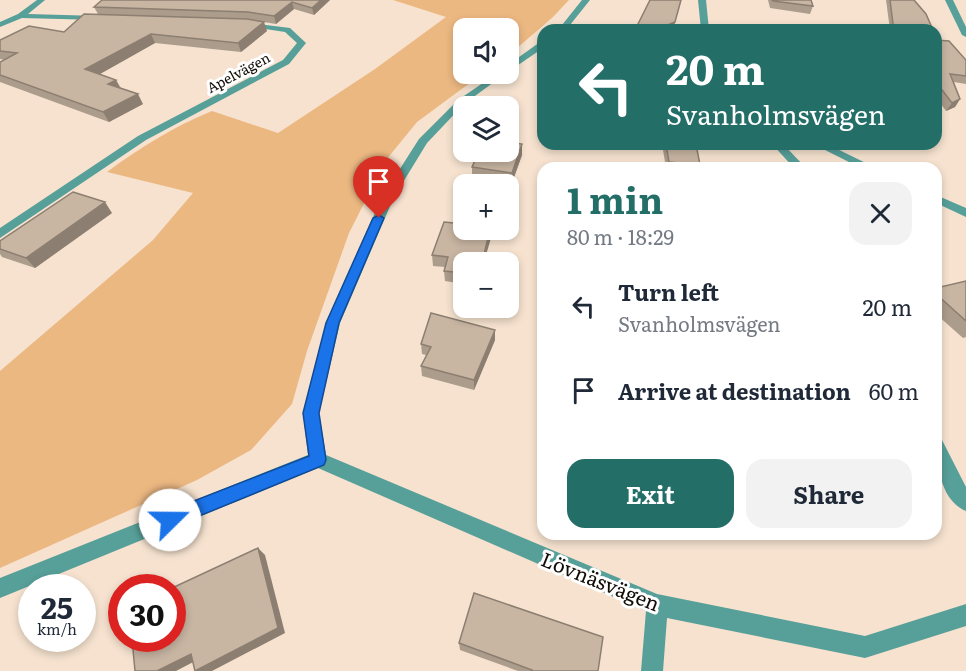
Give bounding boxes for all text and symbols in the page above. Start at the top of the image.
map controls [453,18,519,318]
button: sound [453,18,519,84]
text: 20 m [666,36,765,98]
street label: Apelvägen [203,47,273,97]
icon: left [567,48,645,126]
text: Svanholmsvägen [666,93,886,133]
button: layers [453,96,519,162]
pin [353,156,404,218]
icon: arrive [362,165,395,198]
text: 1 min [567,172,663,225]
button: + [453,174,519,240]
button: close [849,182,912,245]
text: 80 m · 18:29 [567,221,674,251]
button: − [453,252,519,318]
text: Turn left [618,275,719,308]
icon: left [567,290,600,323]
text: 20 m [862,290,912,323]
text: Svanholmsvägen [618,308,781,338]
icon: arrive [567,374,600,407]
text: Arrive at destination [618,374,851,407]
text: 60 m [869,374,919,407]
button: Exit [567,459,734,528]
button: Share [746,459,912,528]
position arrow [138,488,202,552]
street label: Lövnäsvägen [537,543,665,617]
speed limit sign: 30 [108,574,186,652]
text: 25 [41,584,73,628]
text: km/h [37,617,77,640]

